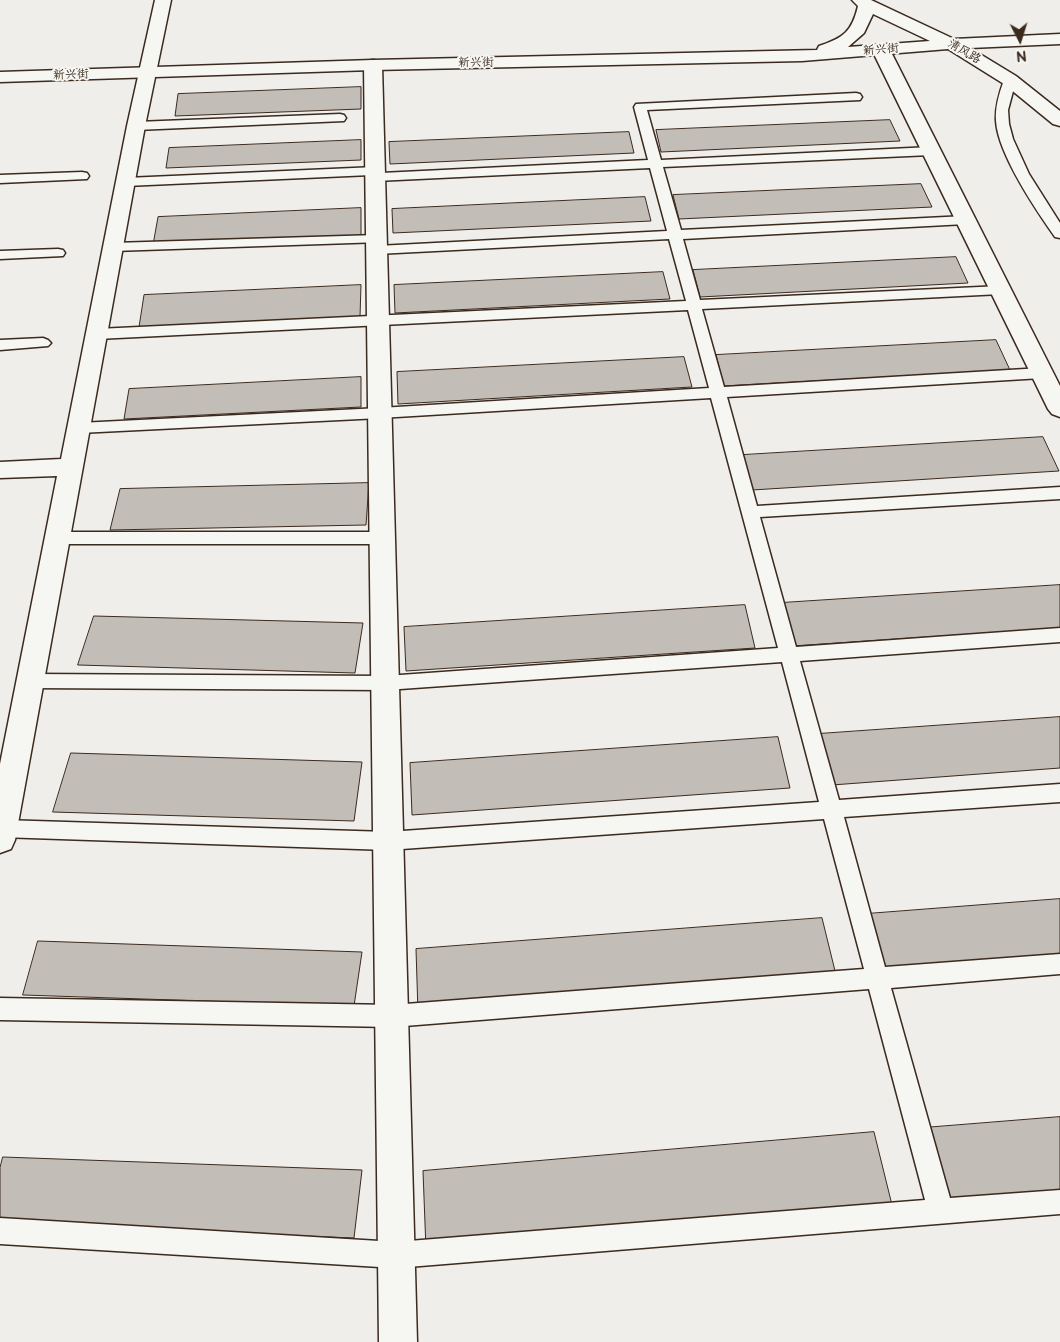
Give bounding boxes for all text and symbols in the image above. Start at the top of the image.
north arrow [995,15,1045,65]
street label: 清风路 [945,37,983,67]
street label: 新兴街 [862,41,900,59]
text: N [1015,47,1027,64]
street label: 新兴街 [458,55,494,71]
street label: 新兴街 [53,67,89,83]

